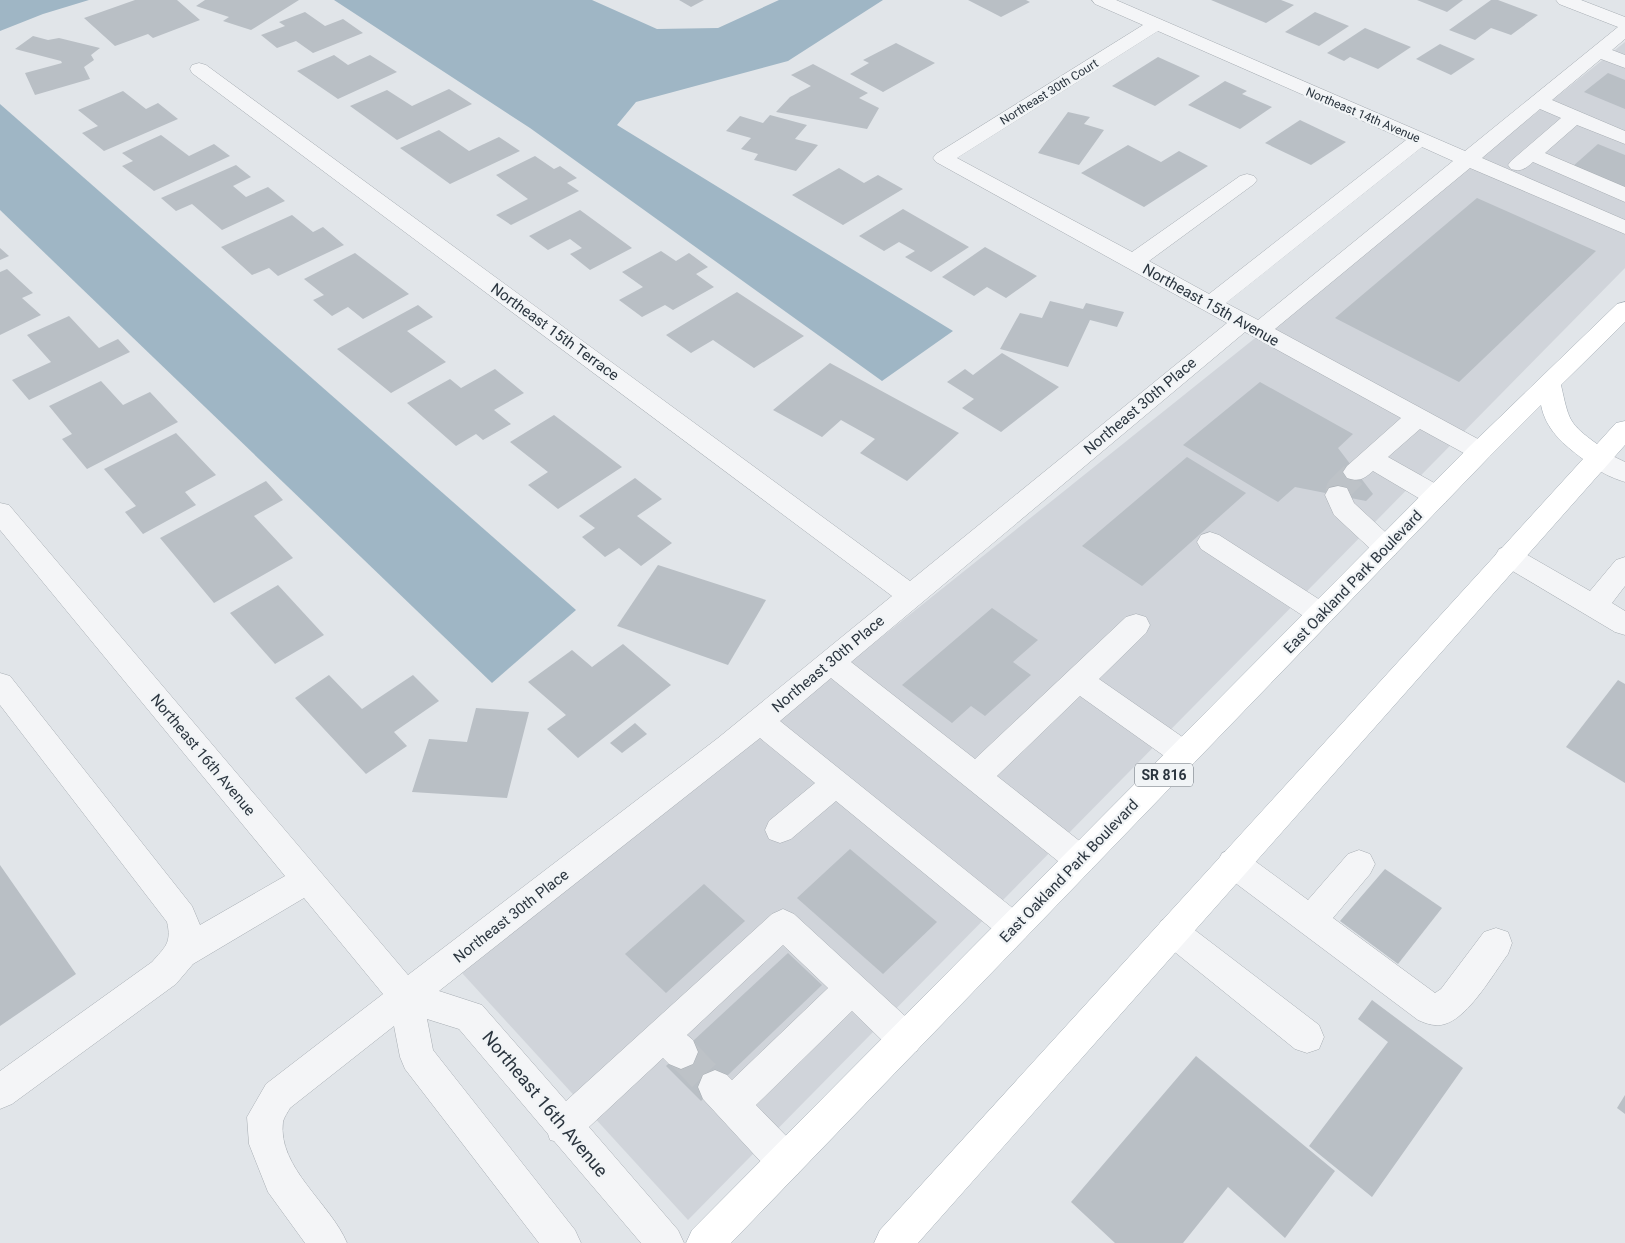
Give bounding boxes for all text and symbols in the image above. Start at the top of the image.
street label: Northeast 30th Court [997,56,1101,128]
street label: Northeast 14th Avenue [1304,85,1422,145]
street label: Northeast 15th Avenue [1140,260,1282,350]
street label: Northeast 15th Terrace [487,280,623,385]
street label: Northeast 30th Place [1080,354,1200,458]
street label: East Oakland Park Boulevard [1280,507,1426,657]
street label: Northeast 30th Place [768,612,888,716]
street label: Northeast 16th Avenue [147,691,259,819]
road number: SR 816 [1135,764,1193,786]
street label: East Oakland Park Boulevard [996,796,1142,946]
street label: Northeast 30th Place [450,865,572,967]
street label: Northeast 16th Avenue [478,1027,612,1181]

